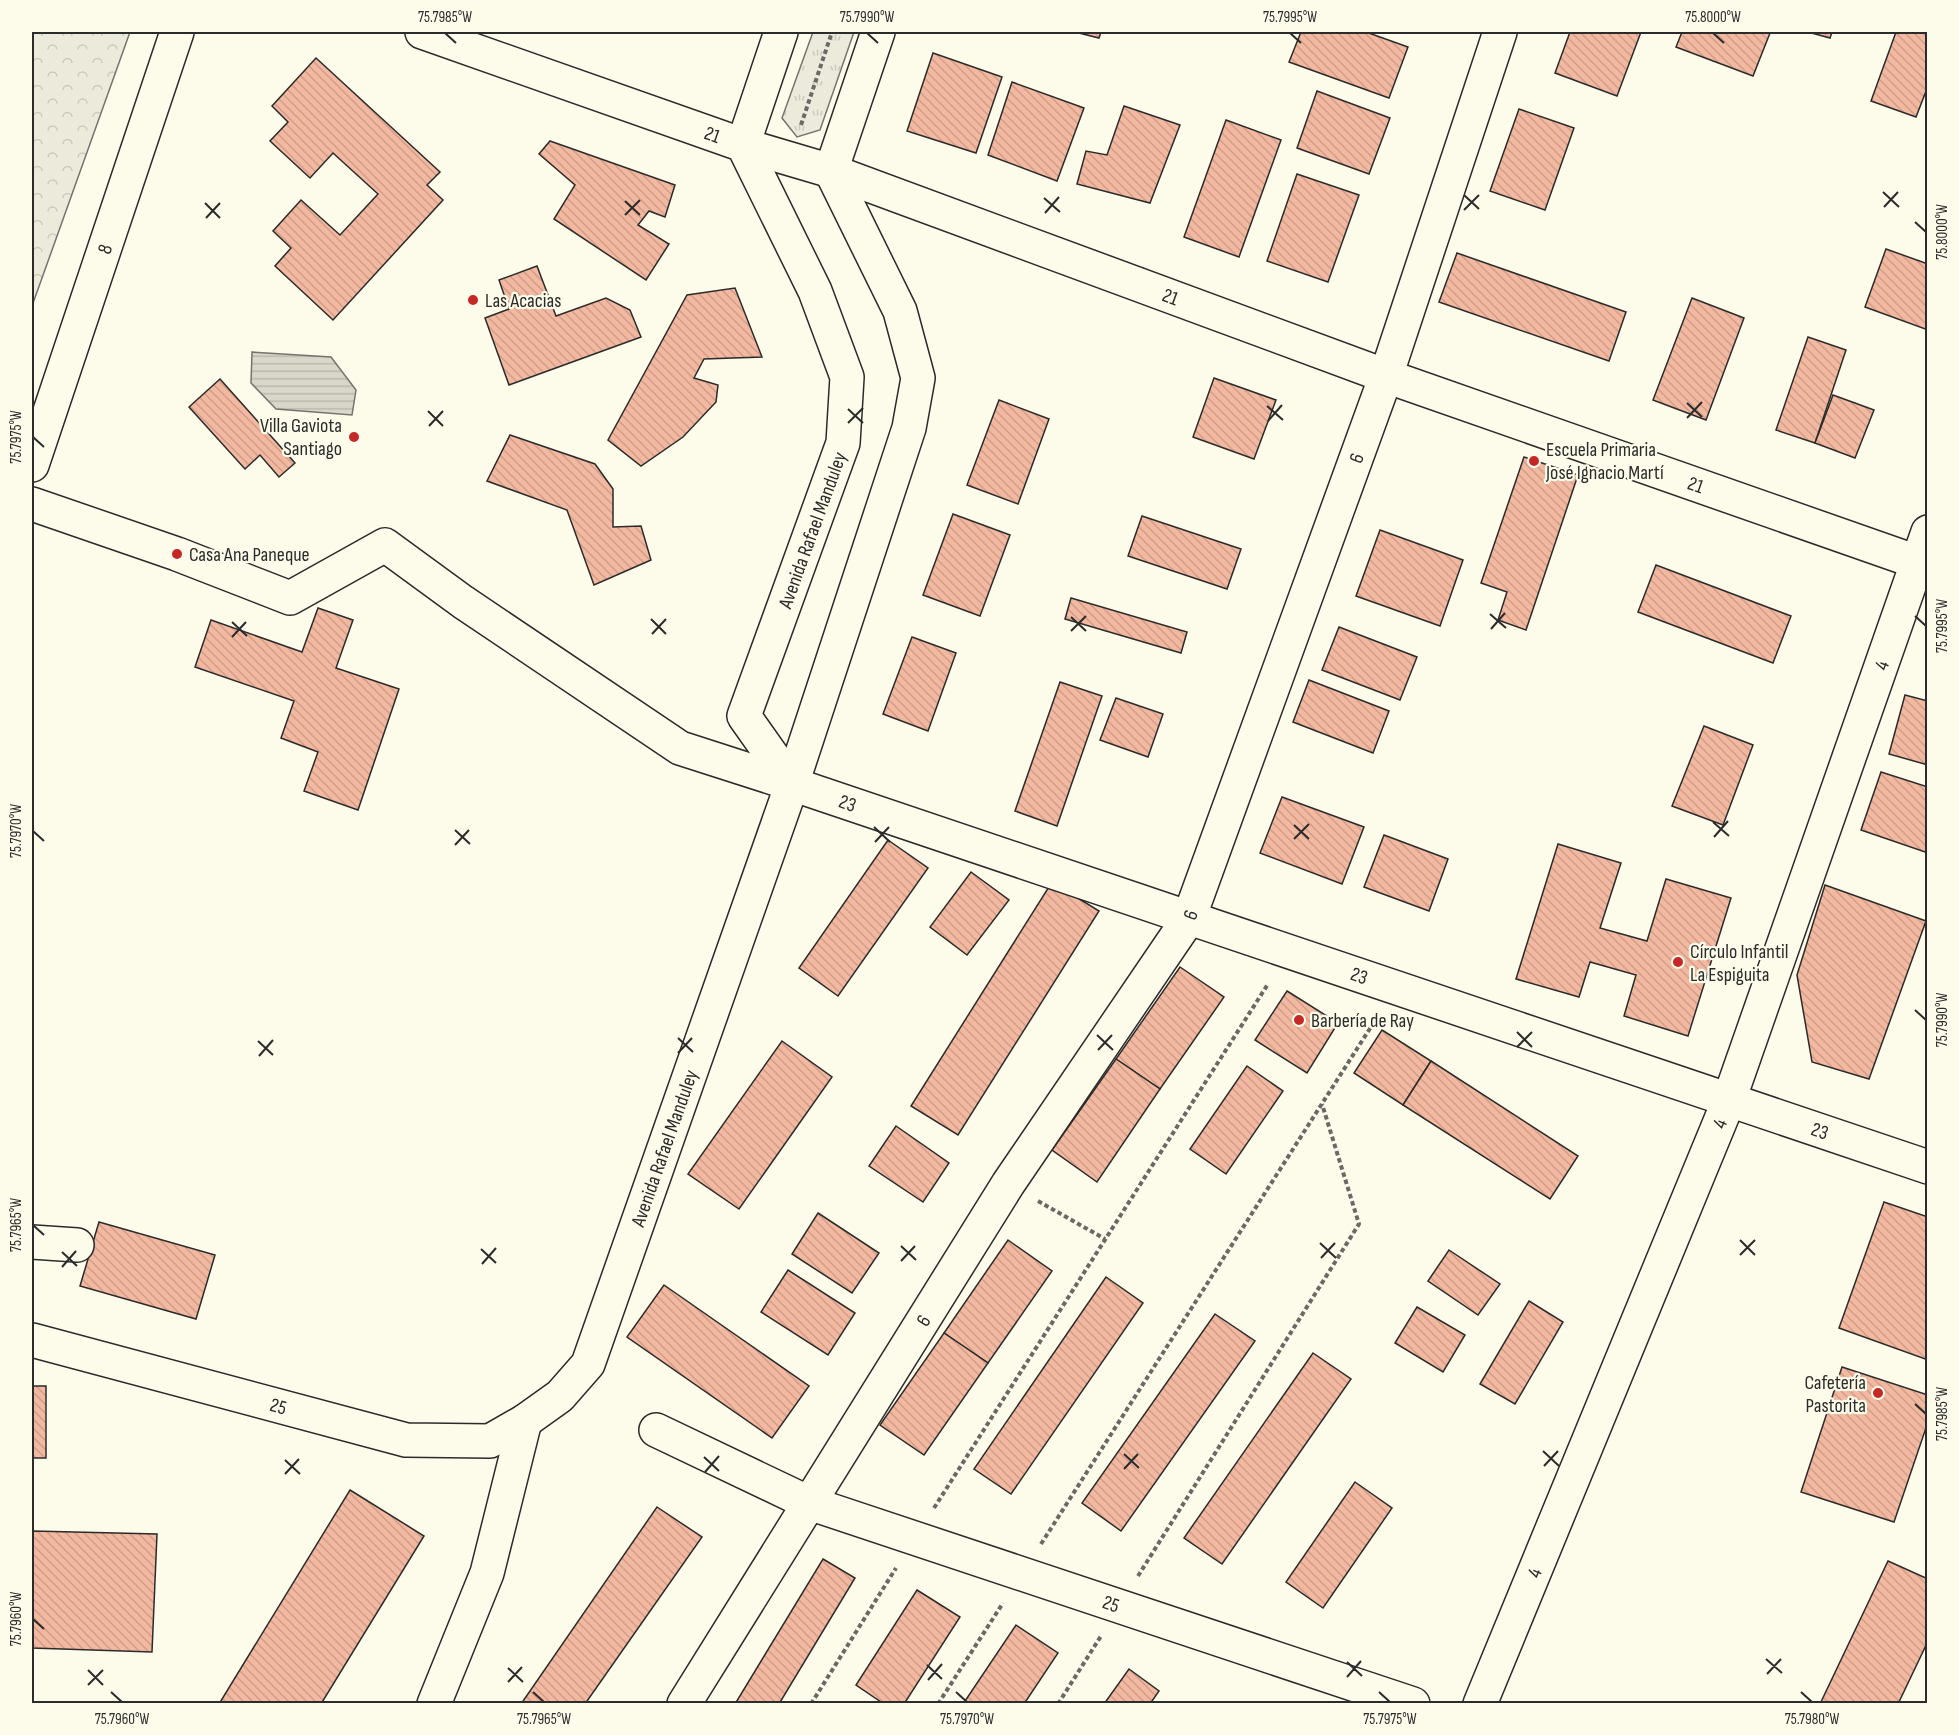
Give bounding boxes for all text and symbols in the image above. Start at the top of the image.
text: 75.7985°W [418,8,472,27]
text: 75.7990°W [840,8,895,27]
text: 75.7995°W [1263,8,1317,27]
text: 75.8000°W [1685,8,1741,27]
street label: 21 [701,121,723,149]
text: 75.8000°W [1933,204,1952,260]
street label: 8 [93,241,118,257]
street label: 21 [1159,283,1182,311]
place label: Las Acacias [485,289,561,313]
marker: Las Acacias [466,293,480,307]
text: 75.7975°W [7,410,26,464]
place label: Villa Gaviota Santiago [260,414,342,461]
marker: Villa Gaviota Santiago [347,430,361,444]
place label: Escuela Primaria José Ignacio Martí [1545,438,1664,485]
street label: Avenida Rafael Manduley [773,449,852,613]
street label: 6 [1344,450,1370,466]
marker: Escuela Primaria José Ignacio Martí [1527,454,1541,468]
street label: 21 [1684,472,1707,499]
place label: Casa Ana Paneque [189,543,310,567]
marker: Casa Ana Paneque [170,547,184,561]
text: 75.7995°W [1933,599,1952,653]
street label: 4 [1870,658,1895,673]
street label: 23 [836,790,859,818]
text: 75.7970°W [7,804,26,858]
street label: 6 [1178,907,1204,923]
place label: Círculo Infantil La Espiguita [1690,940,1789,987]
marker: Círculo Infantil La Espiguita [1671,955,1685,969]
street label: 23 [1347,962,1371,990]
text: 75.7990°W [1933,992,1952,1047]
place label: Barbería de Ray [1311,1009,1414,1033]
marker: Barbería de Ray [1292,1013,1306,1027]
street label: Avenida Rafael Manduley [626,1066,704,1231]
street label: 4 [1708,1115,1733,1132]
street label: 23 [1808,1117,1831,1146]
text: 75.7965°W [7,1198,26,1252]
street label: 6 [911,1311,936,1331]
place label: Cafetería Pastorita [1804,1371,1866,1418]
marker: Cafetería Pastorita [1871,1386,1885,1400]
text: 75.7985°W [1933,1387,1952,1441]
street label: 25 [267,1393,289,1421]
street label: 4 [1522,1565,1548,1582]
street label: 25 [1099,1591,1122,1618]
text: 75.7960°W [7,1592,26,1646]
text: 75.7960°W [95,1710,149,1729]
text: 75.7965°W [517,1710,571,1729]
text: 75.7970°W [940,1710,994,1729]
text: 75.7975°W [1363,1710,1417,1729]
text: 75.7980°W [1785,1710,1839,1729]

